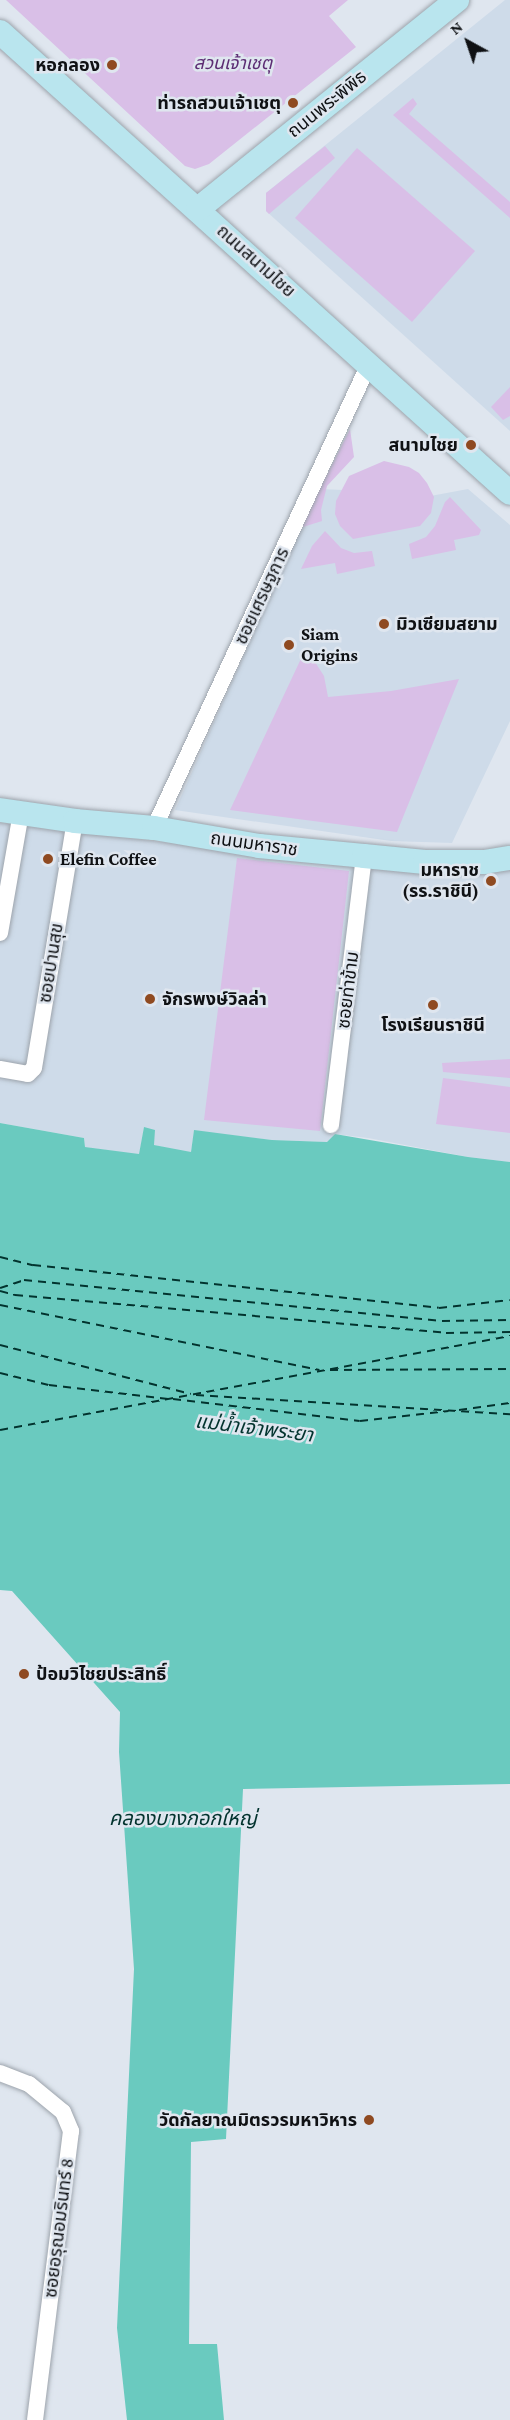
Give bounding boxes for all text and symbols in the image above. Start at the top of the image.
north arrow [438,12,498,72]
text: N [446,18,466,38]
park label: สวนเจ้าเชตุ [194,52,272,74]
place label: หอกลอง [35,54,100,76]
marker: หอกลอง [105,58,119,72]
street label: ถนนพระพิพิธ [283,66,371,142]
place label: ท่ารถสวนเจ้าเชตุ [157,92,281,114]
marker: ท่ารถสวนเจ้าเชตุ [286,96,300,110]
street label: ถนนสนามไชย [212,220,300,302]
place label: สนามไชย [388,434,458,456]
marker: สนามไชย [462,436,480,454]
street label: ซอยเศรษฐการ [230,544,294,648]
place label: มิวเซียมสยาม [396,613,498,635]
marker: มิวเซียมสยาม [377,617,391,631]
place label: Siam Origins [301,624,358,666]
marker: Siam Origins [282,638,296,652]
street label: ถนนมหาราช [209,827,299,861]
place label: Elefin Coffee [60,848,157,870]
marker: Elefin Coffee [41,852,55,866]
place label: มหาราช (รร.ราชินี) [402,860,479,902]
marker: มหาราช (รร.ราชินี) [484,874,498,888]
street label: ซอยปานสุข [34,922,68,1004]
street label: ซอยท่าข้าม [333,950,363,1030]
place label: จักรพงษ์วิลล่า [162,988,267,1010]
marker: จักรพงษ์วิลล่า [143,992,157,1006]
marker: โรงเรียนราชินี [426,998,440,1012]
place label: โรงเรียนราชินี [381,1014,485,1036]
water label: แม่น้ำเจ้าพระยา [194,1409,314,1447]
place label: ป้อมวิไชยประสิทธิ์ [36,1663,166,1685]
marker: ป้อมวิไชยประสิทธิ์ [17,1667,31,1681]
water label: คลองบางกอกใหญ่ [109,1806,257,1830]
place label: วัดกัลยาณมิตรวรมหาวิหาร [159,2109,357,2131]
marker: วัดกัลยาณมิตรวรมหาวิหาร [362,2113,376,2127]
street label: ซอยอรุณอมรินทร์ 8 [40,2157,78,2299]

